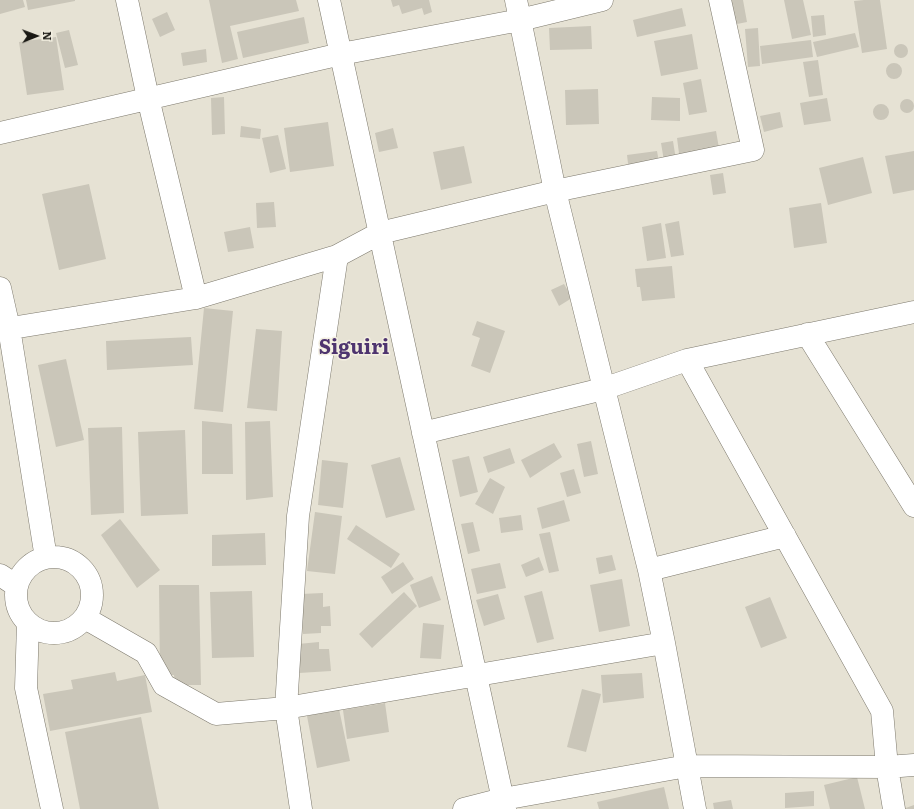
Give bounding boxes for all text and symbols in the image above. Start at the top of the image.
north arrow [16,16,56,56]
text: N [40,31,56,41]
district label: Siguiri [319,336,389,360]

